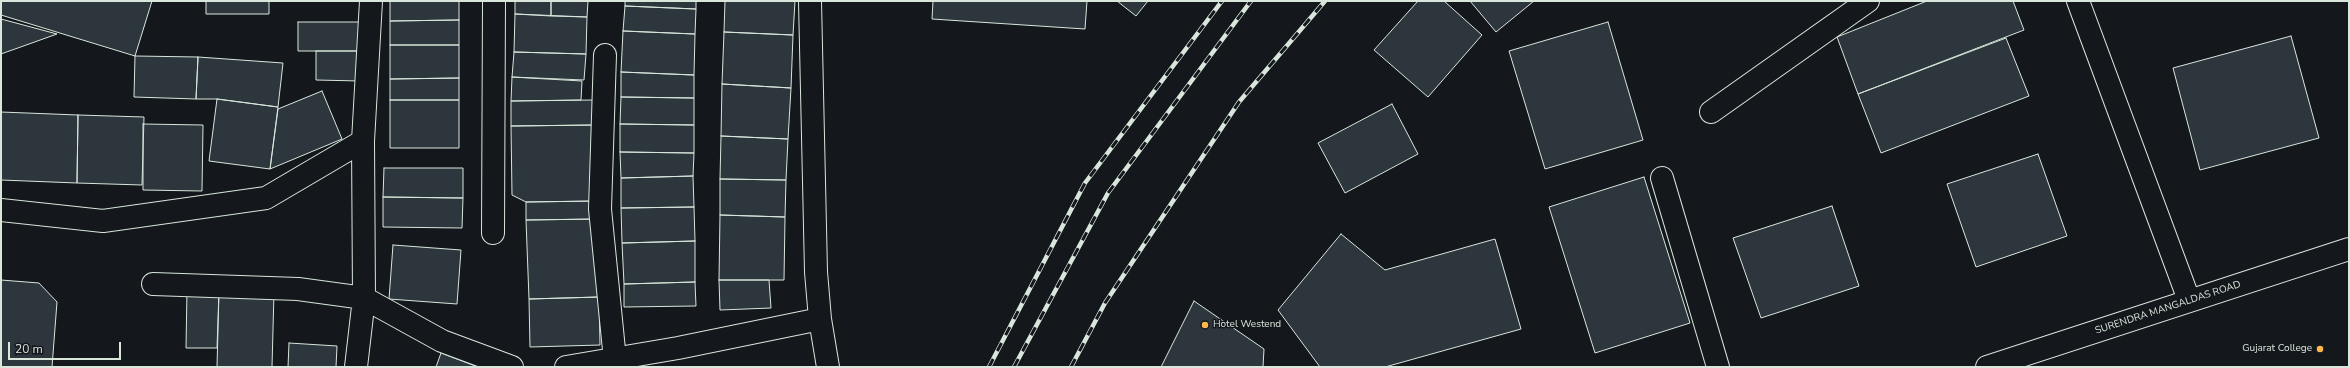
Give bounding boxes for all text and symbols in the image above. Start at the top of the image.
street label: SURENDRA MANGALDAS ROAD [2094,279,2242,337]
place label: Hotel Westend [1213,319,1281,331]
marker: Hotel Westend [1200,320,1210,330]
scale bar [10,334,123,360]
text: 20 m [15,341,43,357]
place label: Gujarat College [2242,343,2312,355]
marker: Gujarat College [2315,344,2325,354]

